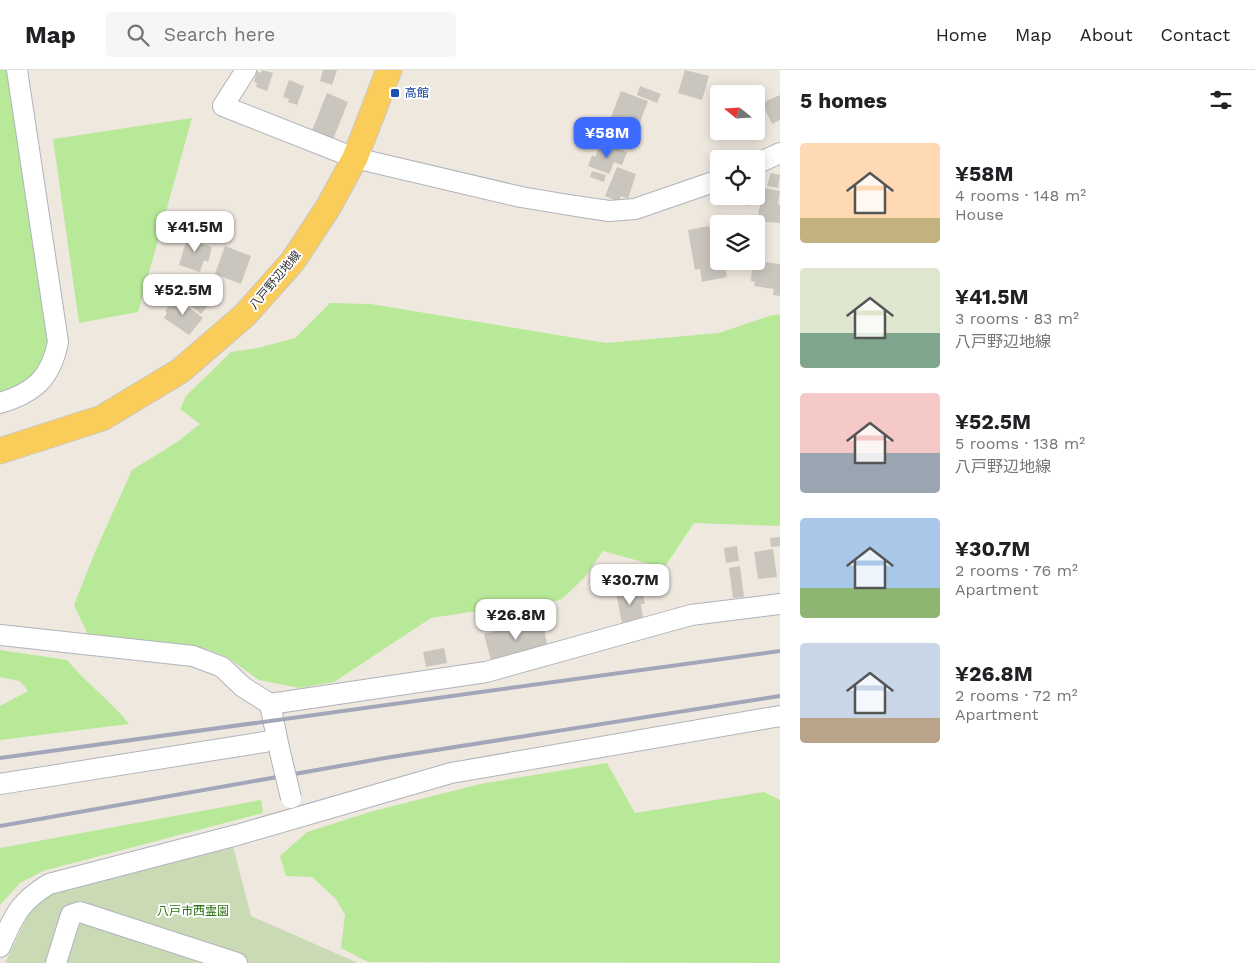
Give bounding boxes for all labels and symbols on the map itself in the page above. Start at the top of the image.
north arrow [710,85,765,140]
place label: 高館 [405,86,429,100]
marker: 高館 [389,87,401,99]
pin: ¥58M [577,116,637,159]
pin: ¥41.5M [154,210,236,253]
street label: 八戸野辺地線 [246,248,304,312]
pin: ¥52.5M [142,274,224,316]
pin: ¥30.7M [589,564,671,606]
pin: ¥26.8M [475,598,557,641]
park label: 八戸市西霊園 [157,904,229,918]

